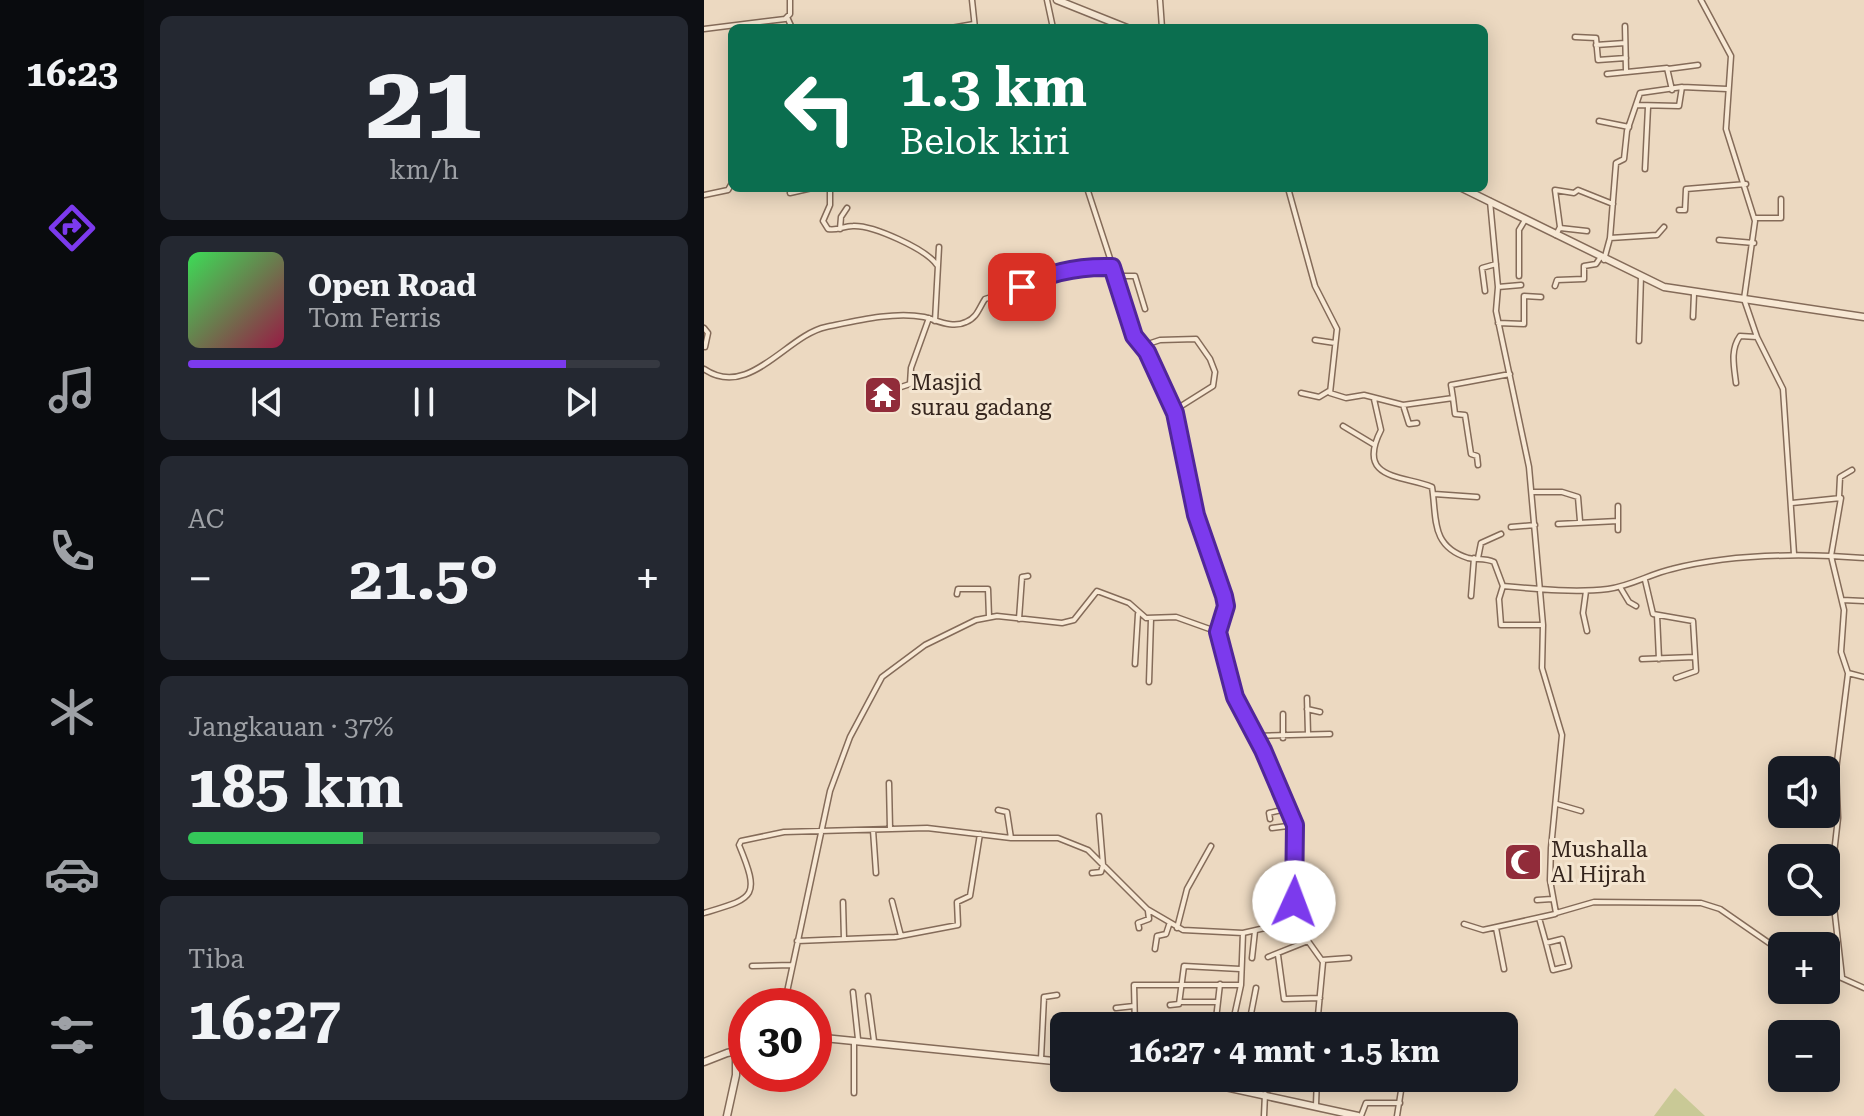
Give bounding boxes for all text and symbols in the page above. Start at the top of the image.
text: 21 [366,42,482,163]
text: 16:23 [26,53,118,95]
text: 1.3 km [900,54,1087,120]
icon: left [768,56,872,160]
text: Belok kiri [900,121,1069,163]
text: km/h [389,155,459,185]
icon: directions [44,200,100,256]
pin [988,253,1056,321]
icon: arrive [1000,265,1044,309]
text: Open Road [308,268,476,303]
text: Tom Ferris [308,303,441,333]
icon: music [44,362,100,418]
place label: Masjid surau gadang [911,370,1052,420]
temple icon: Masjid surau gadang [862,374,904,416]
icon: previous [245,380,289,424]
icon: pause [402,380,446,424]
icon: next [559,380,603,424]
text: AC [188,504,224,534]
icon: phone [44,523,100,579]
text: 21.5° [349,543,499,614]
text: − [188,553,213,605]
text: + [635,553,660,605]
icon: climate [44,684,100,740]
text: Jangkauan · 37% [188,712,393,742]
text: 185 km [188,751,403,822]
map controls [1768,756,1840,1092]
button: sound [1768,756,1840,828]
place label: Mushalla Al Hijrah [1551,837,1648,887]
mosque icon: Mushalla Al Hijrah [1502,841,1544,883]
button: search [1768,844,1840,916]
icon: car [44,846,100,902]
position arrow [1252,860,1336,944]
button: + [1768,932,1840,1004]
text: Tiba [188,944,244,974]
text: 16:27 [188,983,341,1054]
speed limit sign: 30 [728,988,832,1092]
icon: filters [44,1007,100,1063]
button: − [1768,1020,1840,1092]
text: 16:27 · 4 mnt · 1.5 km [1128,1034,1440,1069]

